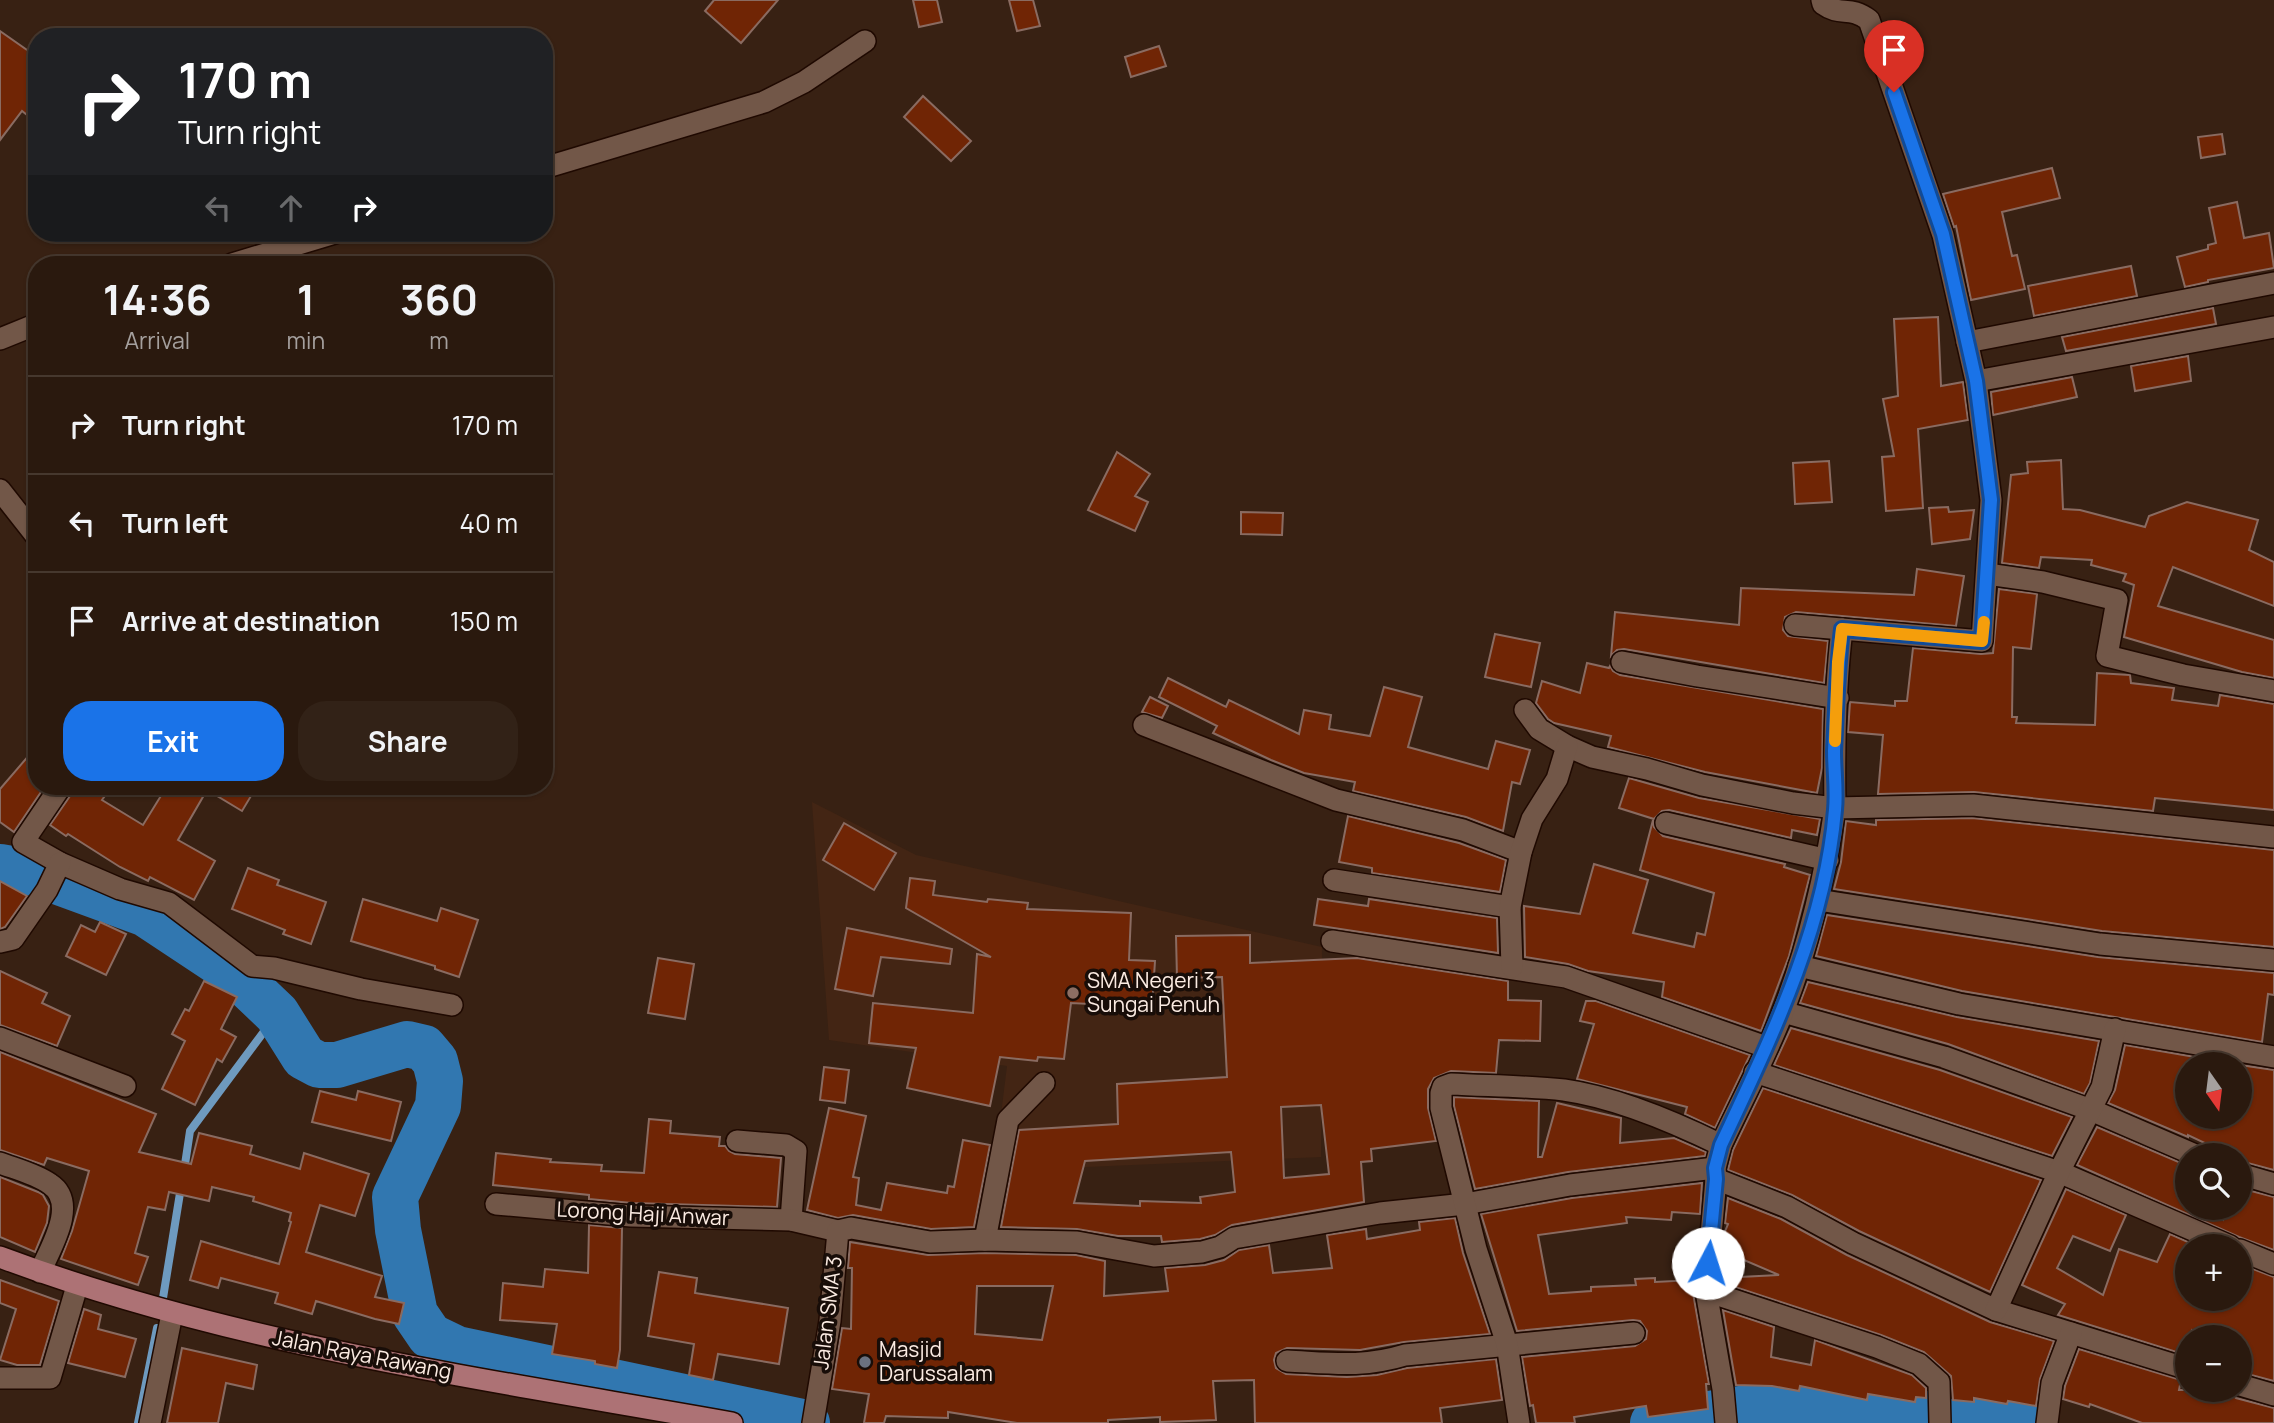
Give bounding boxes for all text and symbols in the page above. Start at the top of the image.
pin [1864,20,1924,92]
icon: arrive [1875,31,1913,69]
text: 170 m [178,46,312,113]
icon: right [63,56,154,147]
text: Turn right [178,110,321,154]
icon: left [199,189,237,227]
icon: ahead [272,189,310,227]
icon: right [345,189,383,227]
text: 14:36 [103,270,212,328]
text: 1 [297,270,315,328]
text: 360 [400,270,478,328]
text: Arrival [124,324,190,356]
text: min [287,324,325,356]
text: m [429,324,449,356]
icon: right [63,406,101,444]
text: Turn right [122,407,246,443]
text: 170 m [452,407,518,443]
icon: left [63,504,101,542]
text: Turn left [122,505,229,541]
text: 40 m [460,505,518,541]
icon: arrive [63,602,101,640]
text: Arrive at destination [122,603,380,639]
text: 150 m [450,603,518,639]
button: Exit [63,701,284,781]
button: Share [298,701,518,781]
place label: SMA Negeri 3 Sungai Penuh [1087,966,1220,1018]
marker: SMA Negeri 3 Sungai Penuh [1065,985,1081,1001]
north arrow [2175,1052,2252,1129]
map controls [2175,1052,2252,1402]
button: search [2175,1143,2252,1220]
street label: Lorong Haji Anwar [556,1194,731,1232]
position arrow [1671,1226,1745,1300]
button: + [2175,1234,2252,1311]
street label: Jalan SMA 3 [806,1254,848,1371]
street label: Jalan Raya Rawang [270,1323,454,1385]
button: − [2175,1325,2252,1402]
place label: Masjid Darussalam [879,1335,993,1387]
marker: Masjid Darussalam [857,1354,873,1370]

